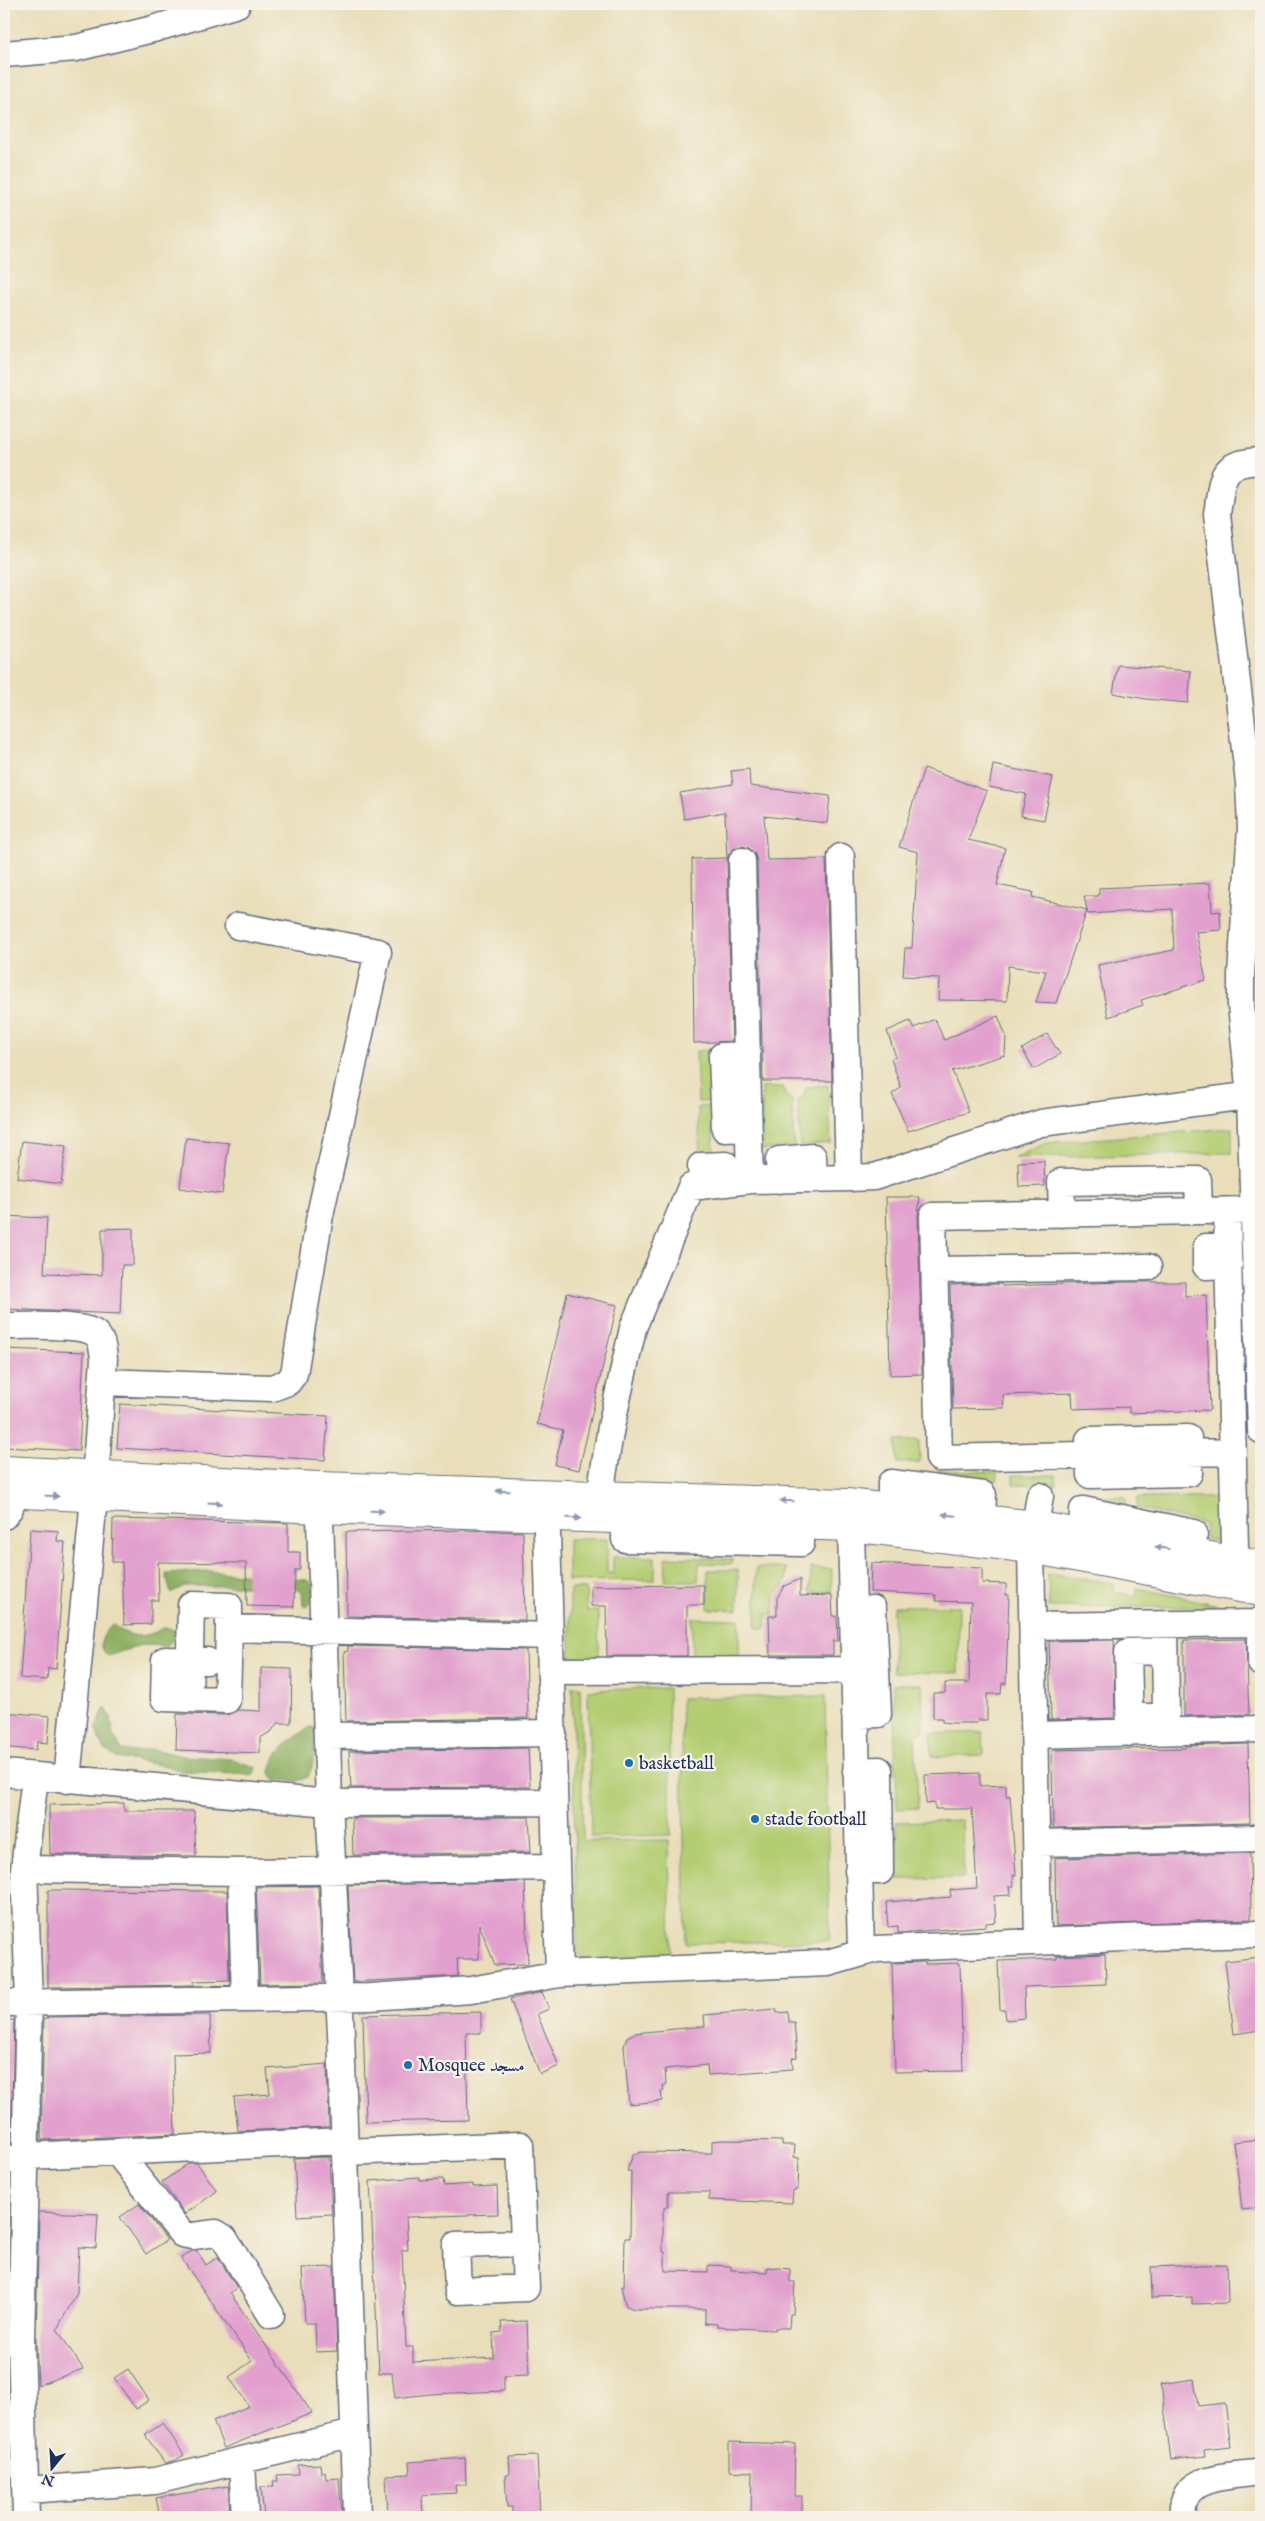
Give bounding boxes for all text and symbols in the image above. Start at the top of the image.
one-way arrow [494,1487,510,1495]
one-way arrow [45,1492,61,1500]
one-way arrow [779,1496,795,1504]
one-way arrow [207,1500,223,1508]
one-way arrow [369,1507,385,1515]
one-way arrow [941,1511,957,1519]
one-way arrow [567,1514,583,1522]
one-way arrow [1153,1543,1169,1551]
place label: basketball [639,1753,714,1776]
marker: basketball [623,1757,635,1769]
place label: stade football [765,1809,866,1832]
marker: stade football [749,1813,761,1825]
place label: Mosquee مسجد [418,2055,525,2078]
marker: Mosquee مسجد [402,2059,414,2071]
north arrow [28,2444,78,2494]
text: N [40,2469,58,2490]

